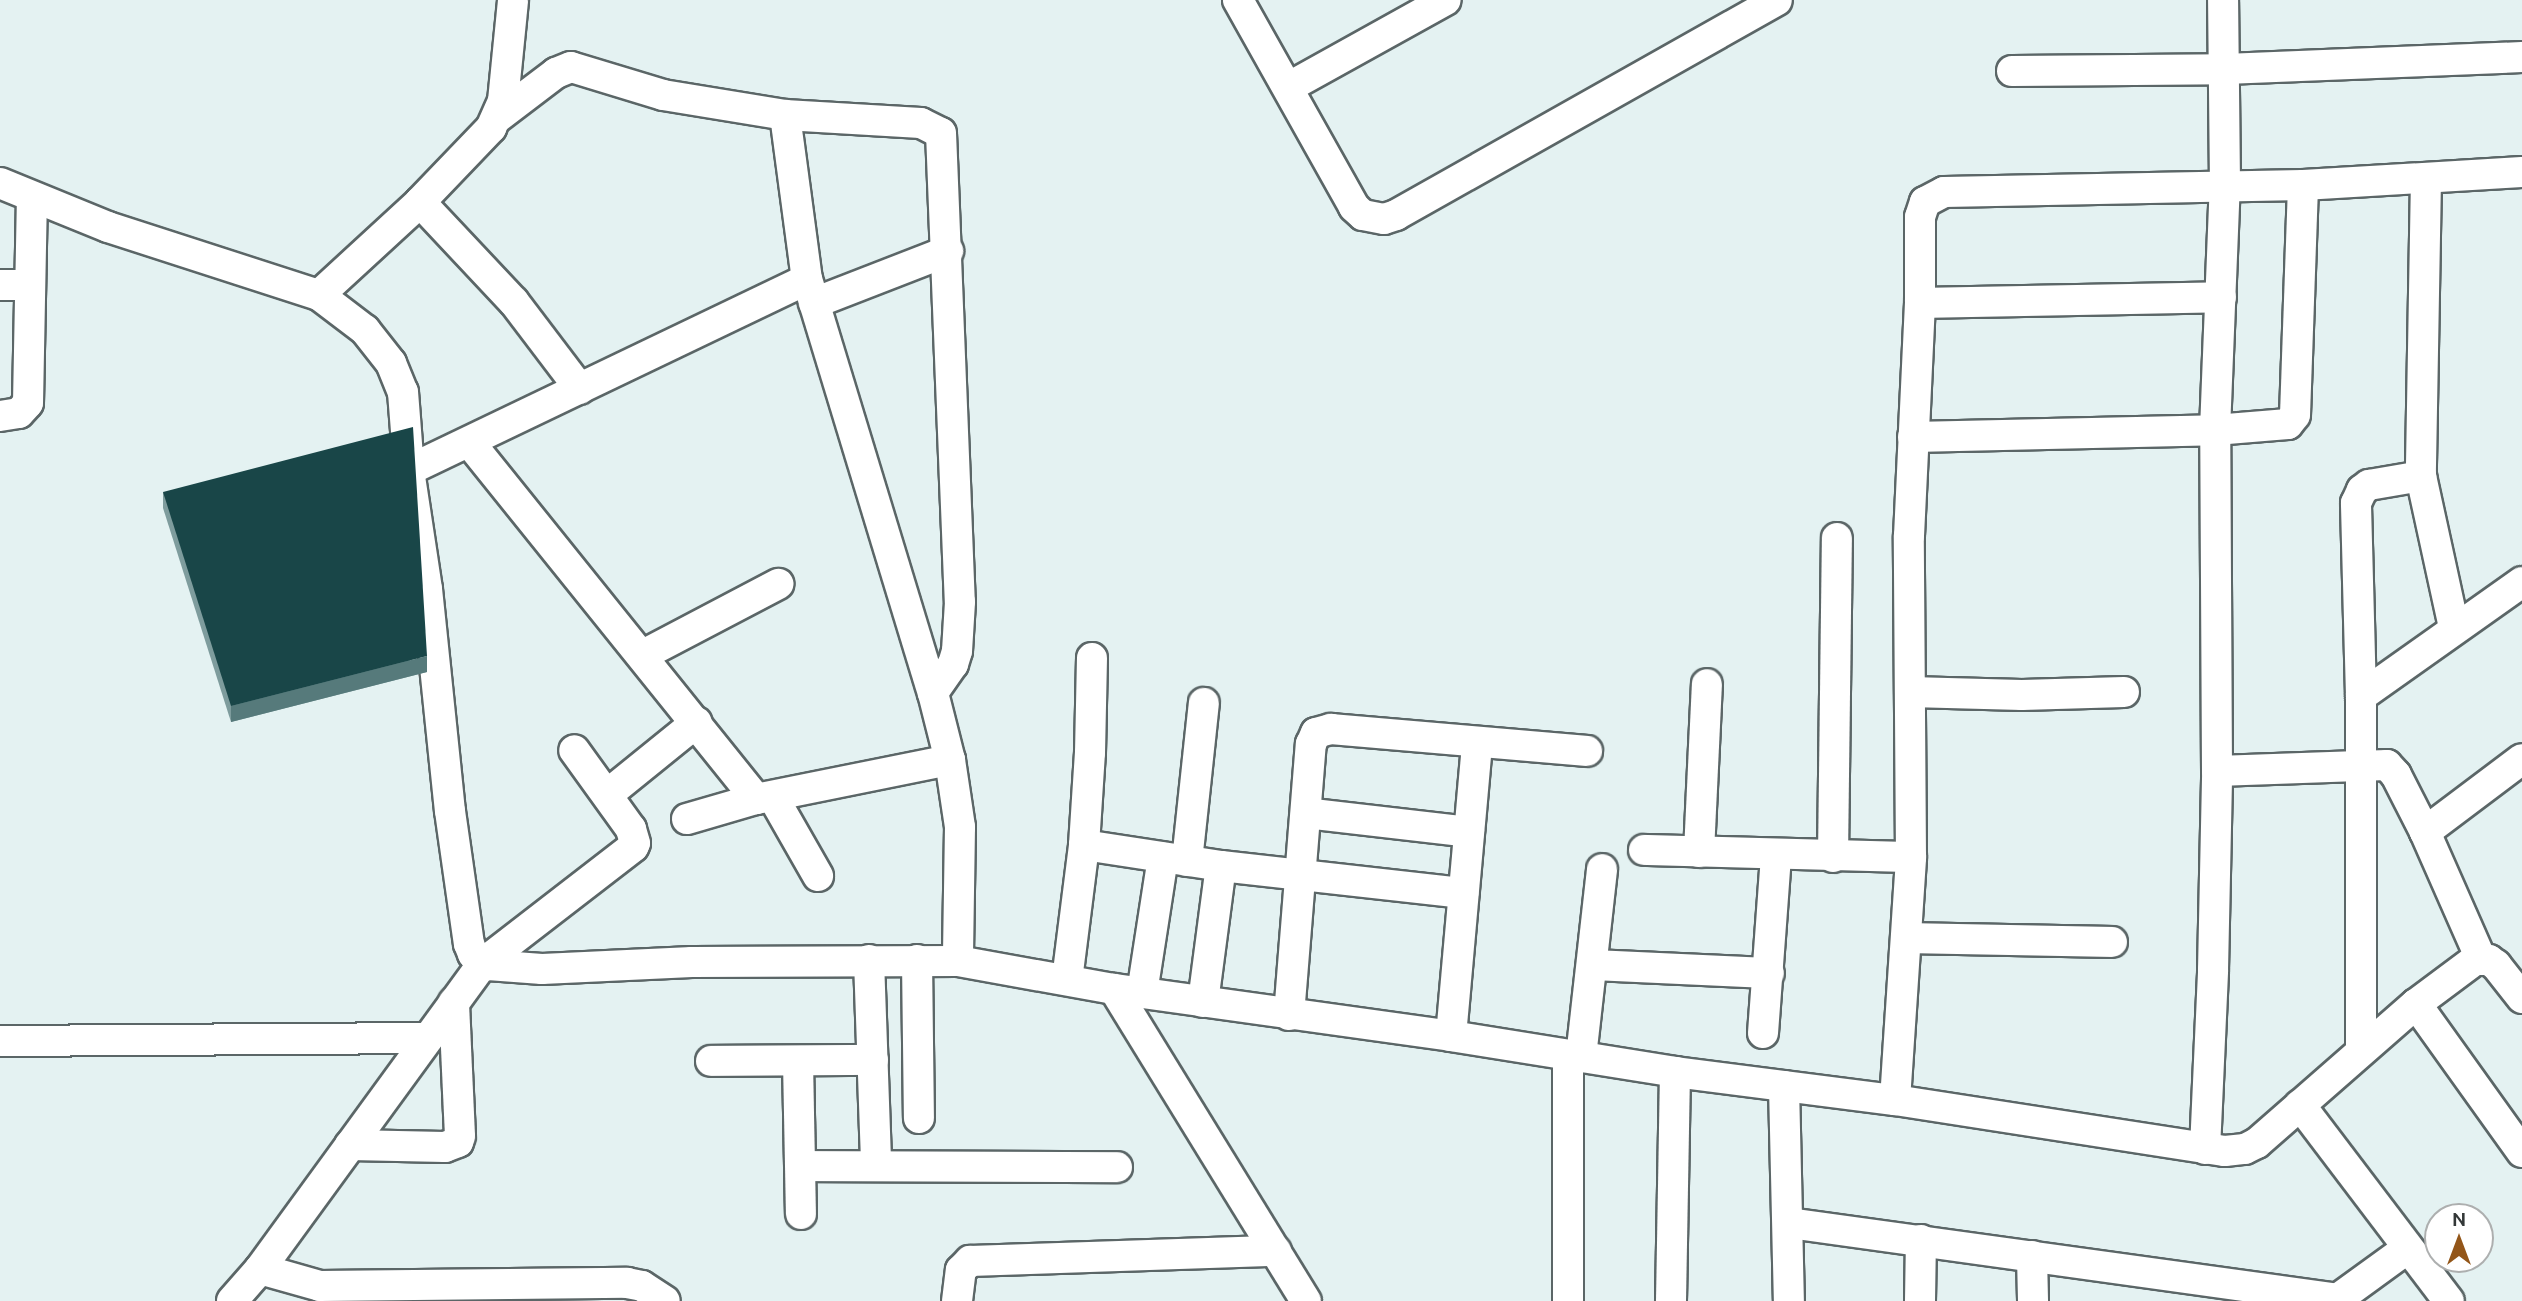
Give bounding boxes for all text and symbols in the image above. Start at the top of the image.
north arrow [2424,1203,2494,1273]
text: N [2452,1208,2466,1230]

